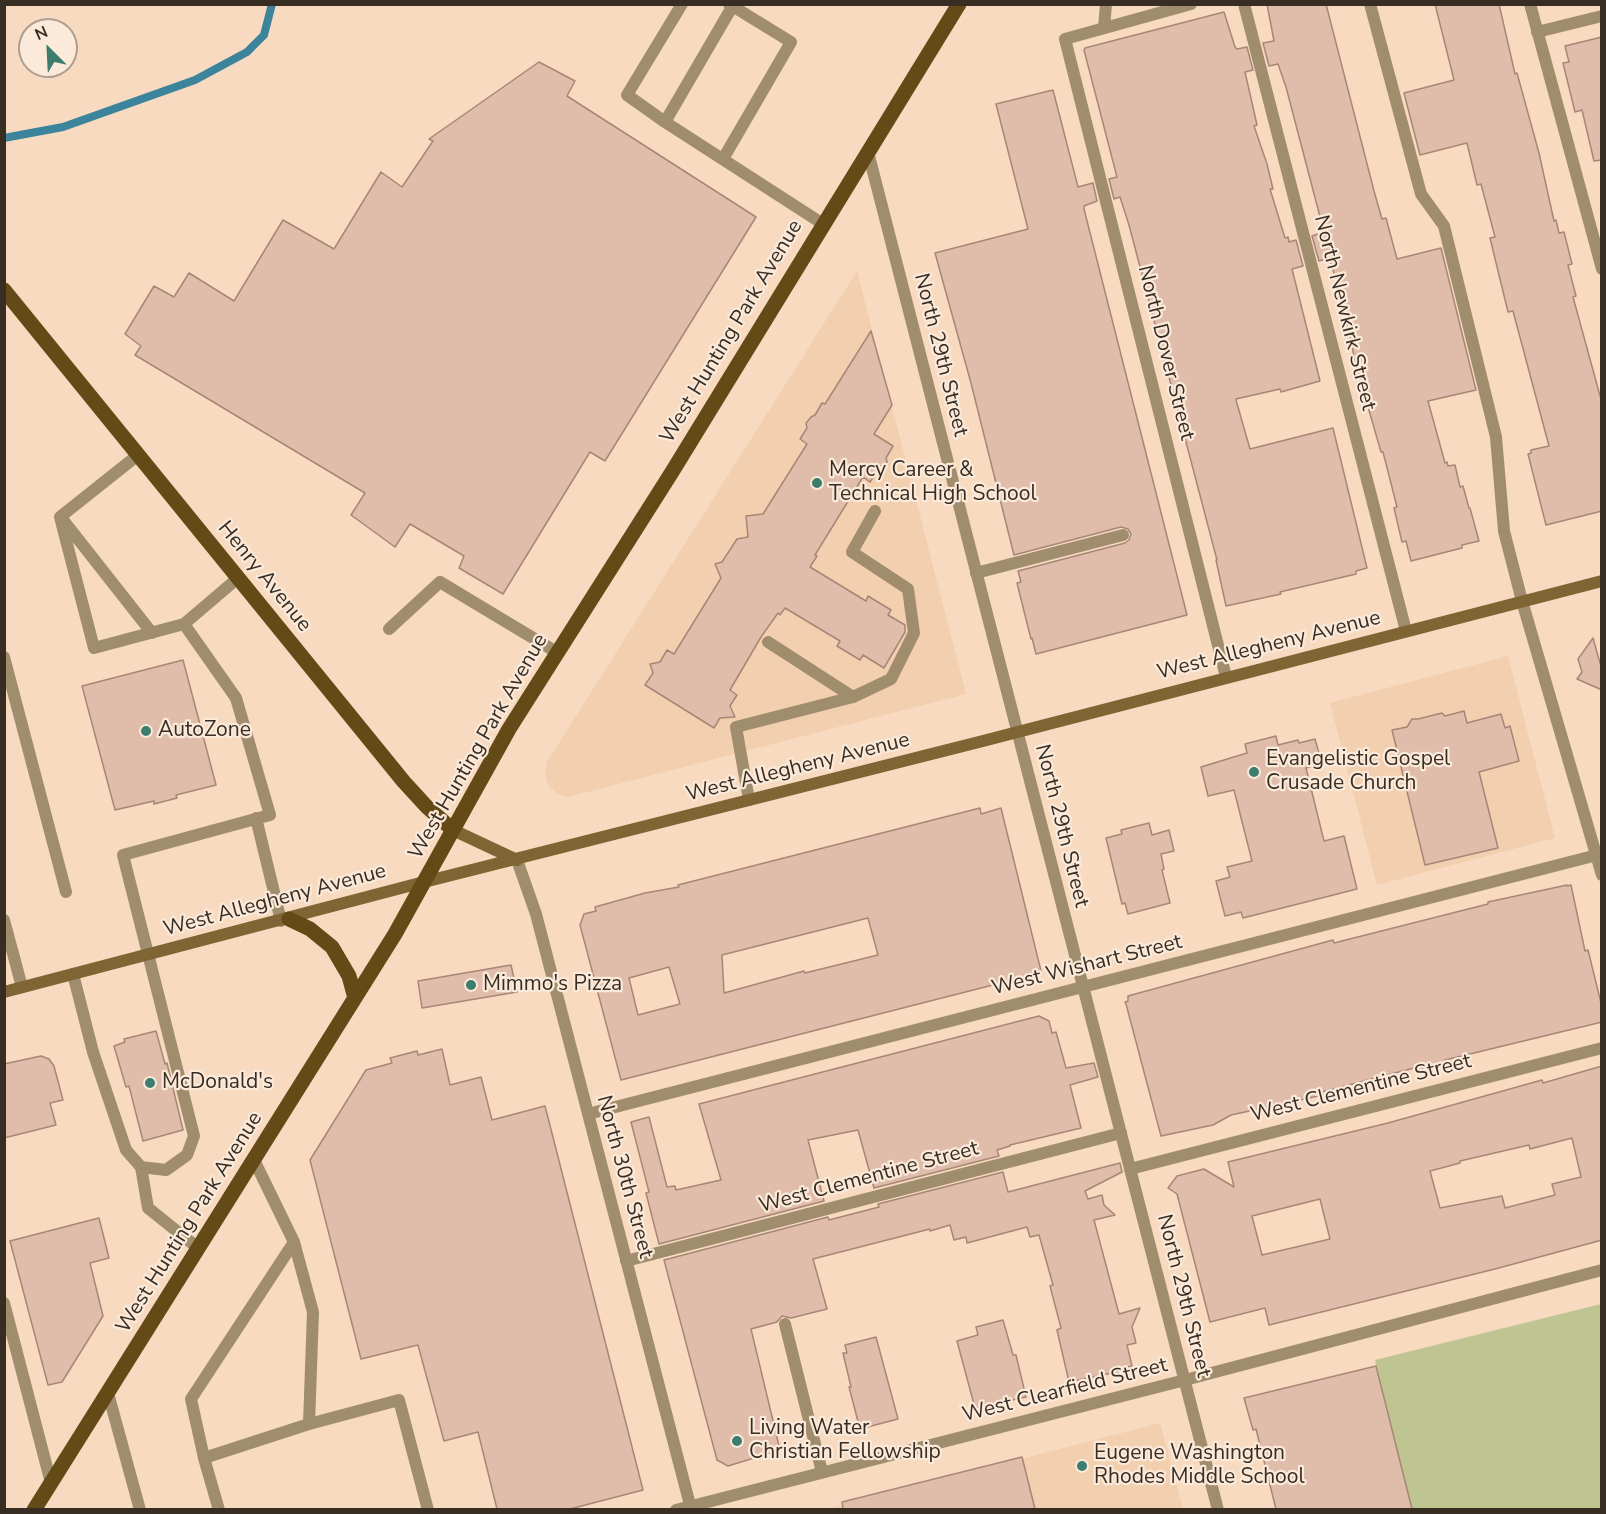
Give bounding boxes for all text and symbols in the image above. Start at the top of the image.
north arrow [18,18,78,78]
text: N [32,21,51,46]
street label: North Newkirk Street [1308,213,1380,413]
street label: West Hunting Park Avenue [655,216,809,448]
street label: North Dover Street [1131,263,1199,443]
street label: North 29th Street [908,271,972,439]
place label: Mercy Career & Technical High School [829,458,1037,508]
marker: Mercy Career & Technical High School [810,476,824,490]
street label: Henry Avenue [212,517,316,637]
street label: West Allegheny Avenue [1155,606,1383,686]
street label: West Hunting Park Avenue [404,630,554,864]
place label: AutoZone [158,718,251,744]
marker: AutoZone [139,724,153,738]
street label: West Allegheny Avenue [684,728,912,808]
street label: North 29th Street [1029,742,1093,910]
place label: Evangelistic Gospel Crusade Church [1266,747,1450,797]
marker: Evangelistic Gospel Crusade Church [1247,765,1261,779]
street label: West Allegheny Avenue [161,859,389,943]
street label: West Wishart Street [989,930,1185,1002]
place label: Mimmo's Pizza [483,972,622,998]
marker: Mimmo's Pizza [464,978,478,992]
street label: West Clementine Street [1248,1049,1474,1129]
place label: McDonald's [162,1070,273,1096]
marker: McDonald's [143,1076,157,1090]
street label: North 30th Street [590,1093,658,1261]
street label: West Hunting Park Avenue [111,1108,269,1338]
street label: West Clementine Street [756,1137,982,1219]
street label: North 29th Street [1151,1212,1215,1380]
street label: West Clearfield Street [960,1353,1170,1429]
place label: Living Water Christian Fellowship [749,1416,941,1466]
marker: Living Water Christian Fellowship [730,1434,744,1448]
place label: Eugene Washington Rhodes Middle School [1094,1441,1305,1491]
marker: Eugene Washington Rhodes Middle School [1075,1459,1089,1473]

